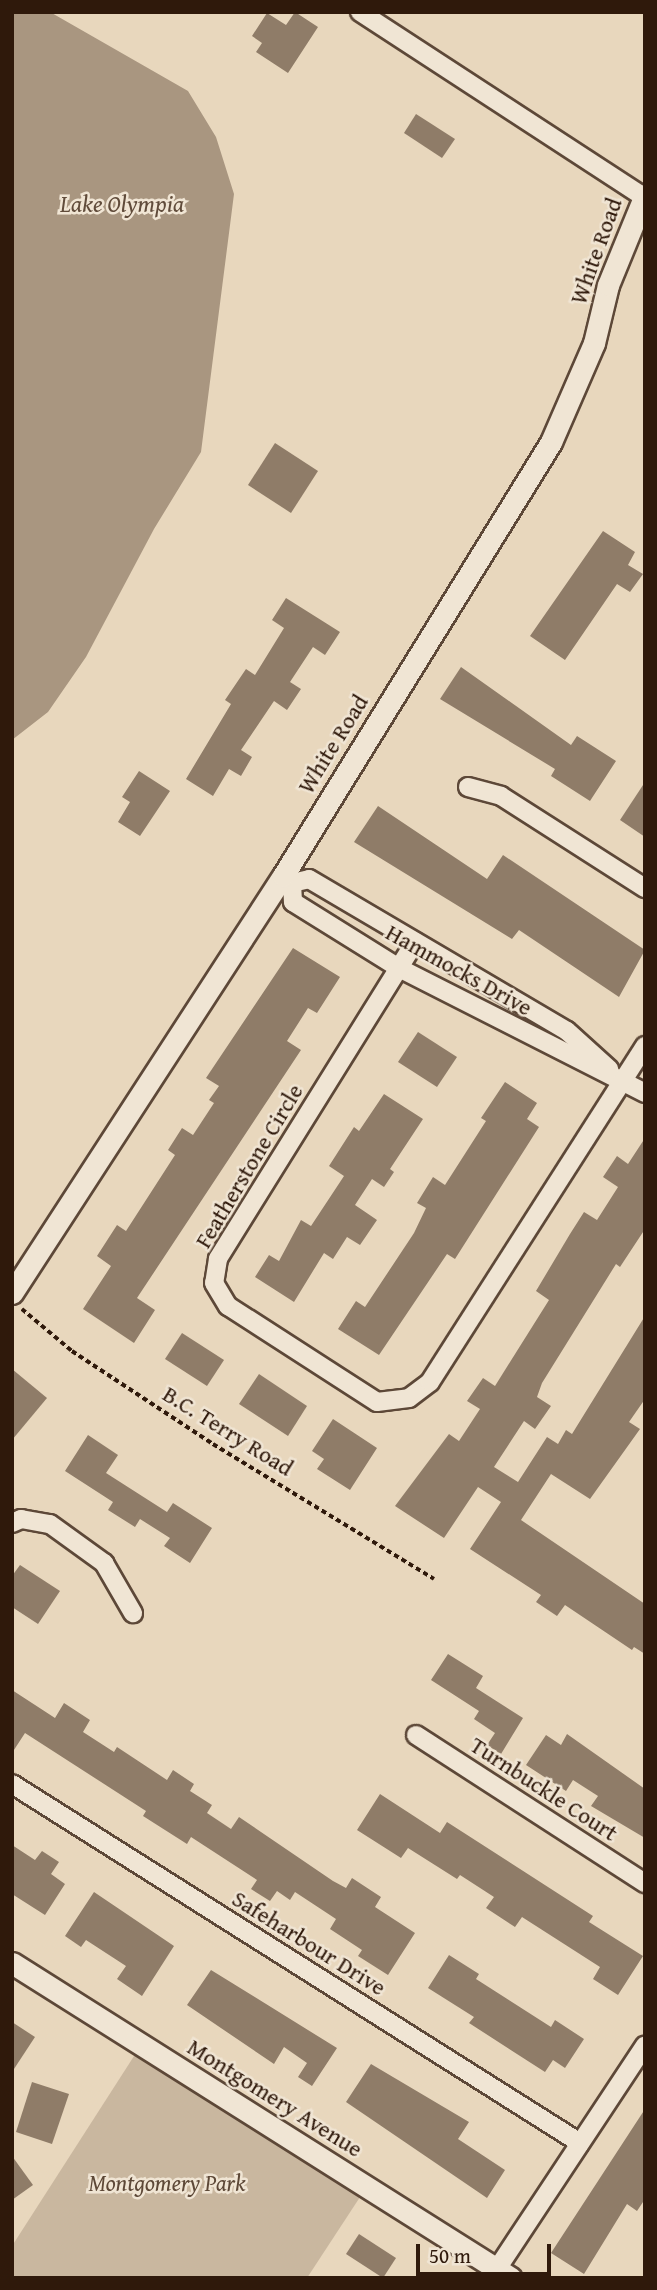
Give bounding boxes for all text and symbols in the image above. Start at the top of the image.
water label: Lake Olympia [60,190,184,218]
street label: White Road [564,194,628,308]
street label: White Road [292,690,374,798]
street label: Hammocks Drive [381,918,537,1022]
street label: Featherstone Circle [189,1079,309,1253]
street label: B.C. Terry Road [158,1380,298,1482]
street label: Turnbuckle Court [465,1731,623,1847]
street label: Safeharbour Drive [227,1885,391,2001]
street label: Montgomery Avenue [182,2033,368,2163]
park label: Montgomery Park [88,2169,246,2197]
scale bar [419,2230,554,2274]
text: 50 m [429,2240,471,2271]

